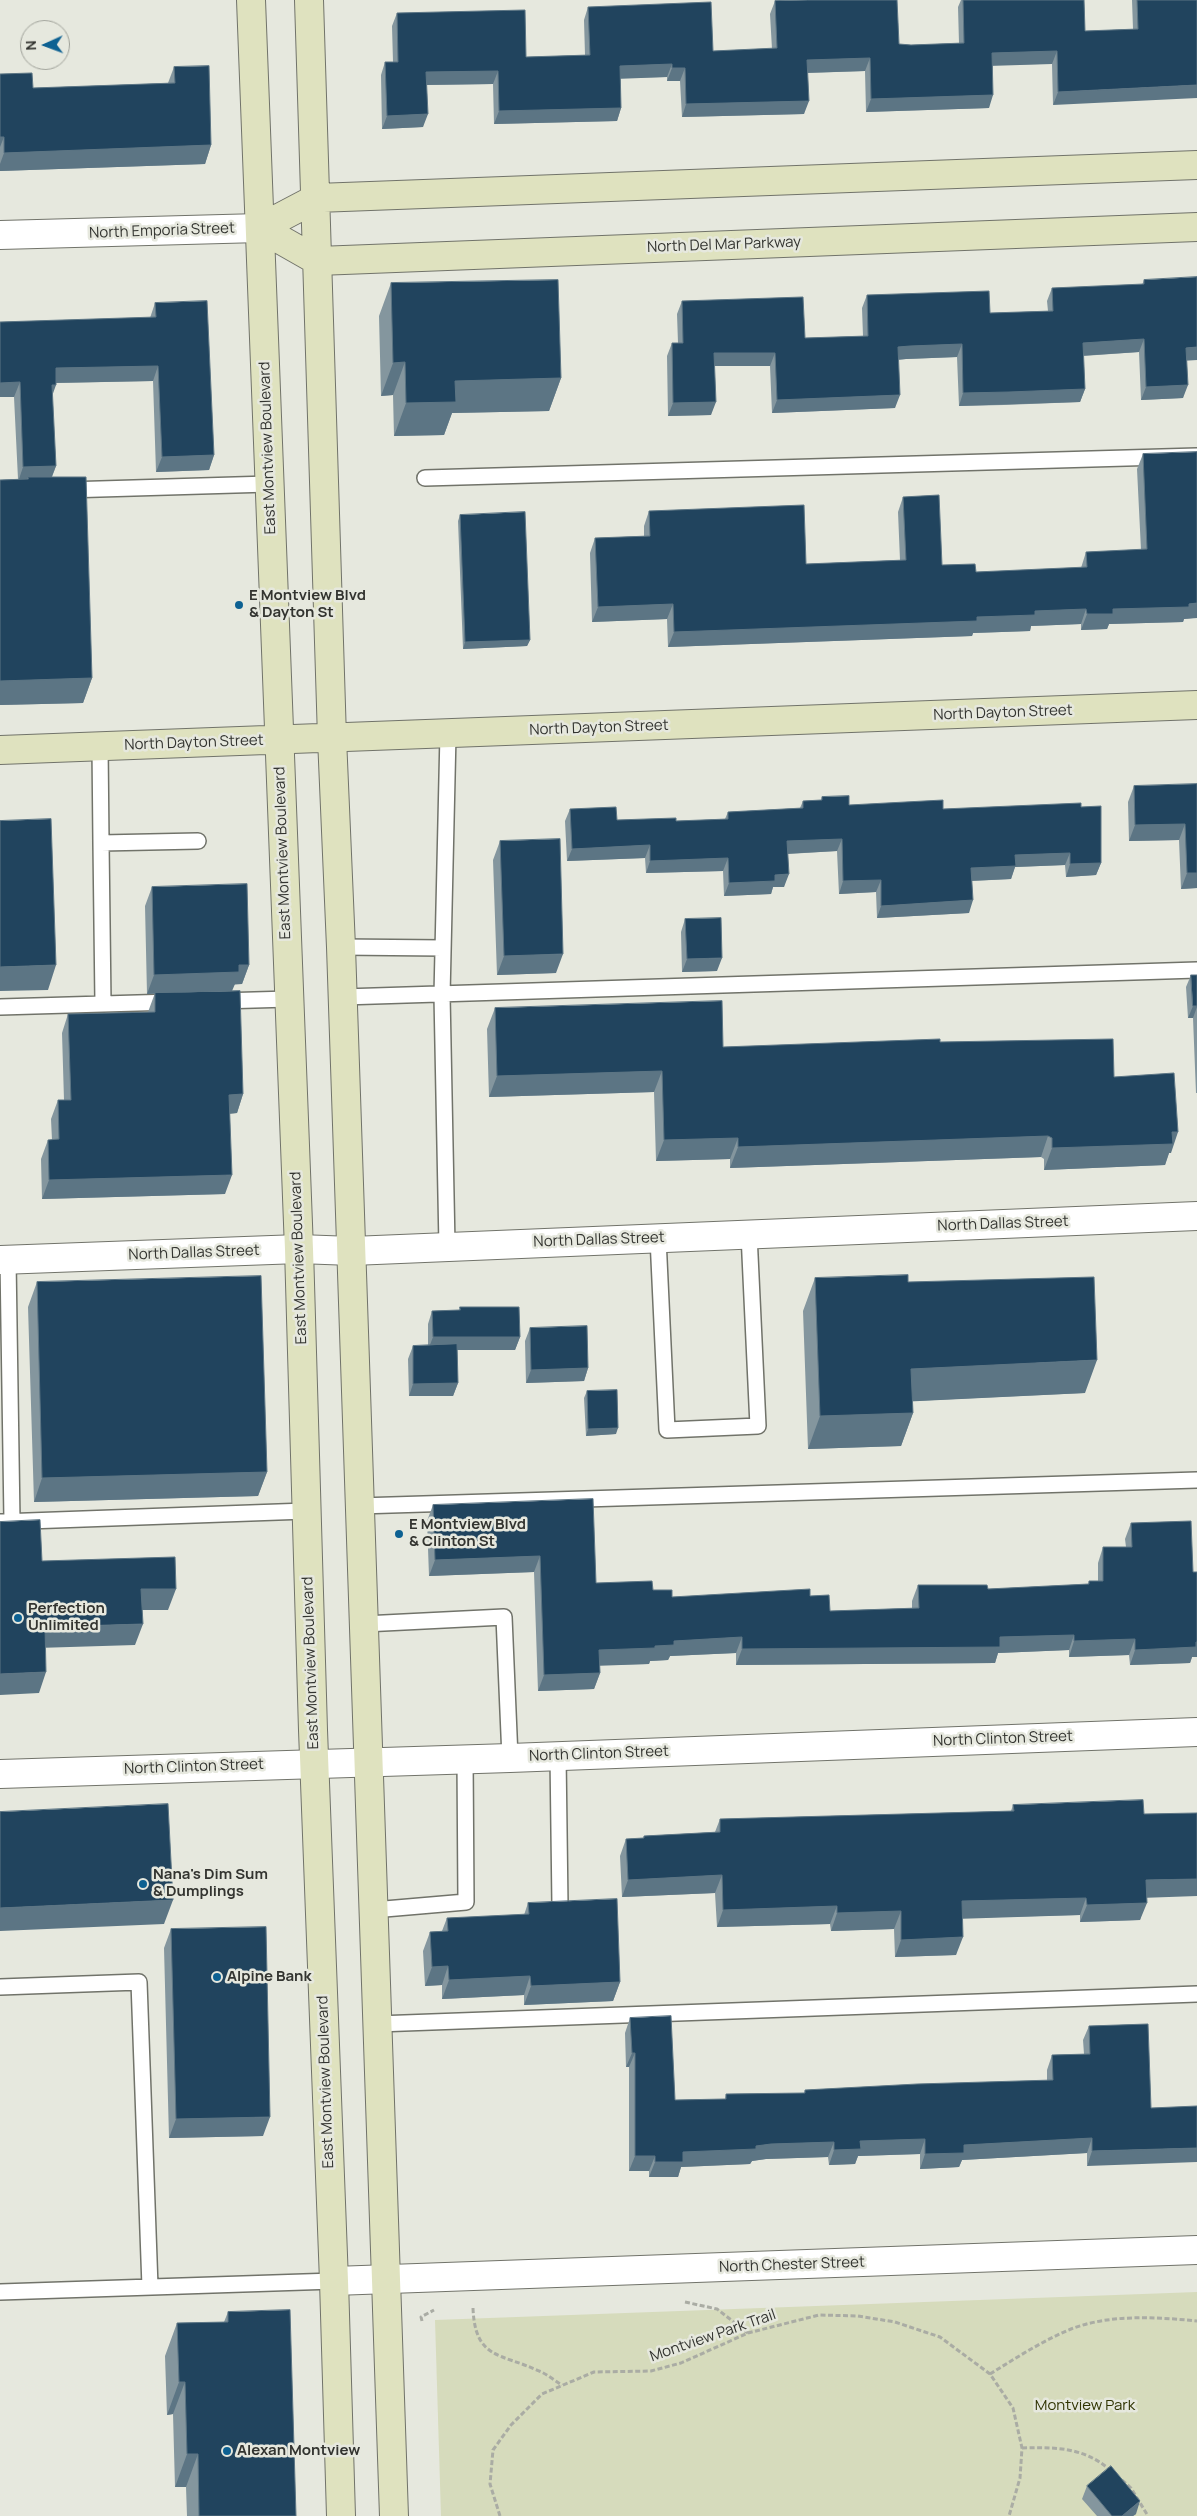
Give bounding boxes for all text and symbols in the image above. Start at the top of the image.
north arrow [20,20,70,70]
text: N [21,40,40,51]
street label: North Emporia Street [89,219,235,243]
street label: North Del Mar Parkway [647,233,801,257]
street label: East Montview Boulevard [256,361,280,535]
place label: E Montview Blvd & Dayton St [249,587,366,622]
marker: E Montview Blvd & Dayton St [233,599,245,611]
street label: North Dayton Street [933,702,1073,724]
street label: North Dayton Street [529,717,669,739]
street label: North Dayton Street [124,732,264,754]
street label: East Montview Boulevard [271,766,295,940]
street label: East Montview Boulevard [287,1171,311,1345]
street label: North Dallas Street [937,1213,1069,1235]
street label: North Dallas Street [533,1229,665,1251]
street label: North Dallas Street [128,1242,260,1264]
place label: E Montview Blvd & Clinton St [409,1516,526,1551]
marker: E Montview Blvd & Clinton St [393,1528,405,1540]
street label: East Montview Boulevard [299,1576,323,1750]
place label: Perfection Unlimited [28,1600,105,1635]
marker: Perfection Unlimited [12,1612,24,1624]
street label: North Clinton Street [933,1728,1073,1750]
street label: North Clinton Street [529,1743,669,1765]
street label: North Clinton Street [124,1756,264,1778]
place label: Nana's Dim Sum & Dumplings [153,1866,268,1901]
marker: Nana's Dim Sum & Dumplings [137,1878,149,1890]
place label: Alpine Bank [227,1968,312,1986]
marker: Alpine Bank [211,1971,223,1983]
street label: East Montview Boulevard [314,1995,338,2169]
street label: North Chester Street [719,2253,865,2277]
street label: Montview Park Trail [648,2306,778,2366]
park label: Montview Park [1035,2397,1135,2415]
place label: Alexan Montview [237,2442,360,2460]
marker: Alexan Montview [221,2445,233,2457]

